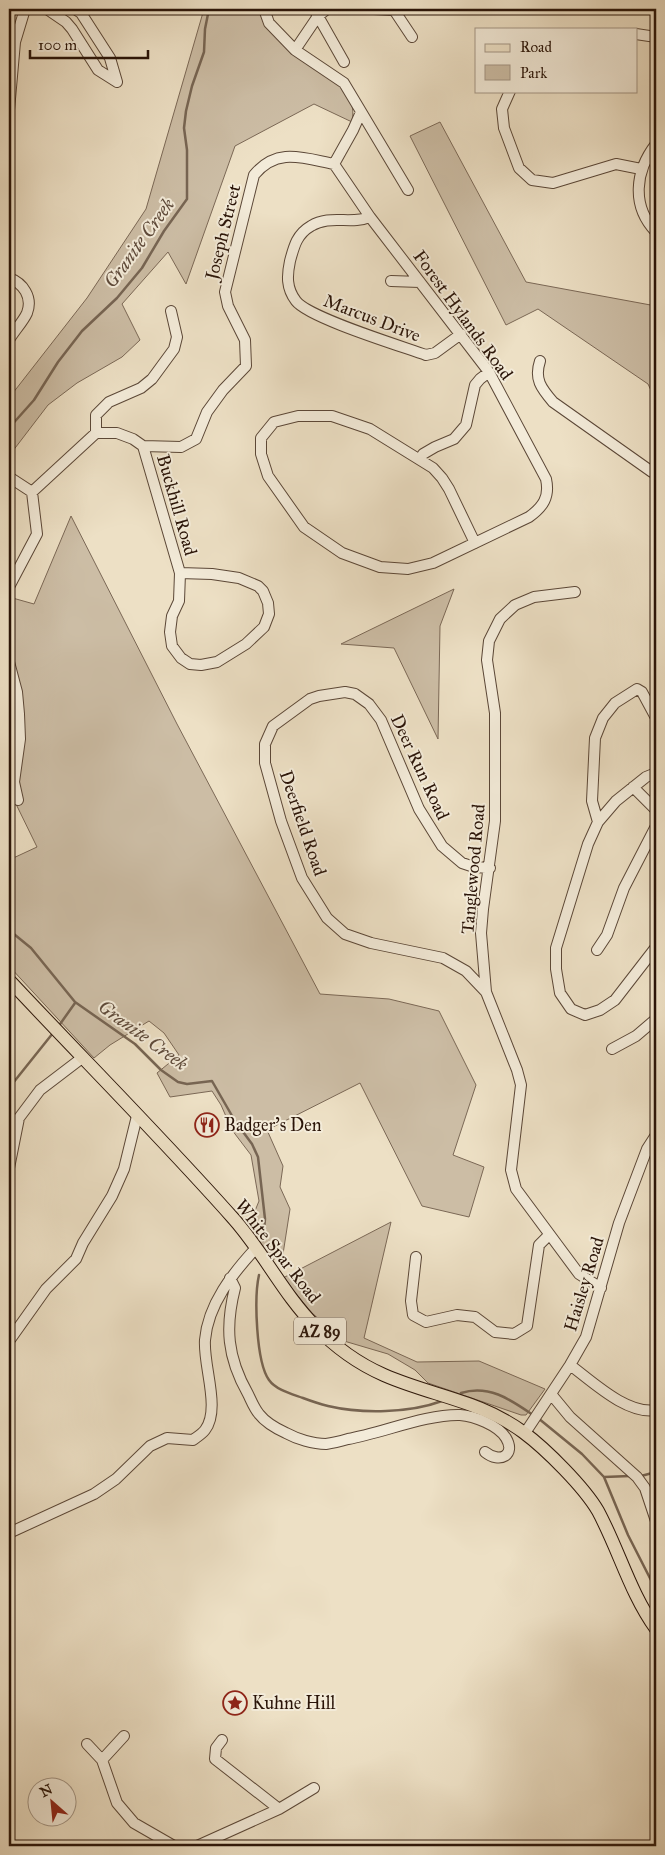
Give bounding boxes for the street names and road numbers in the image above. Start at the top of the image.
street label: Joseph Street [200,181,247,284]
street label: Forest Hylands Road [409,246,517,384]
street label: Marcus Drive [320,289,424,347]
street label: Buckhill Road [152,452,202,558]
street label: Deer Run Road [386,711,454,823]
street label: Deerfield Road [275,767,331,879]
street label: Tanglewood Road [456,803,491,935]
street label: White Spar Road [231,1195,325,1307]
street label: Haisley Road [559,1234,609,1334]
road number: AZ 89 [294,1318,346,1344]

